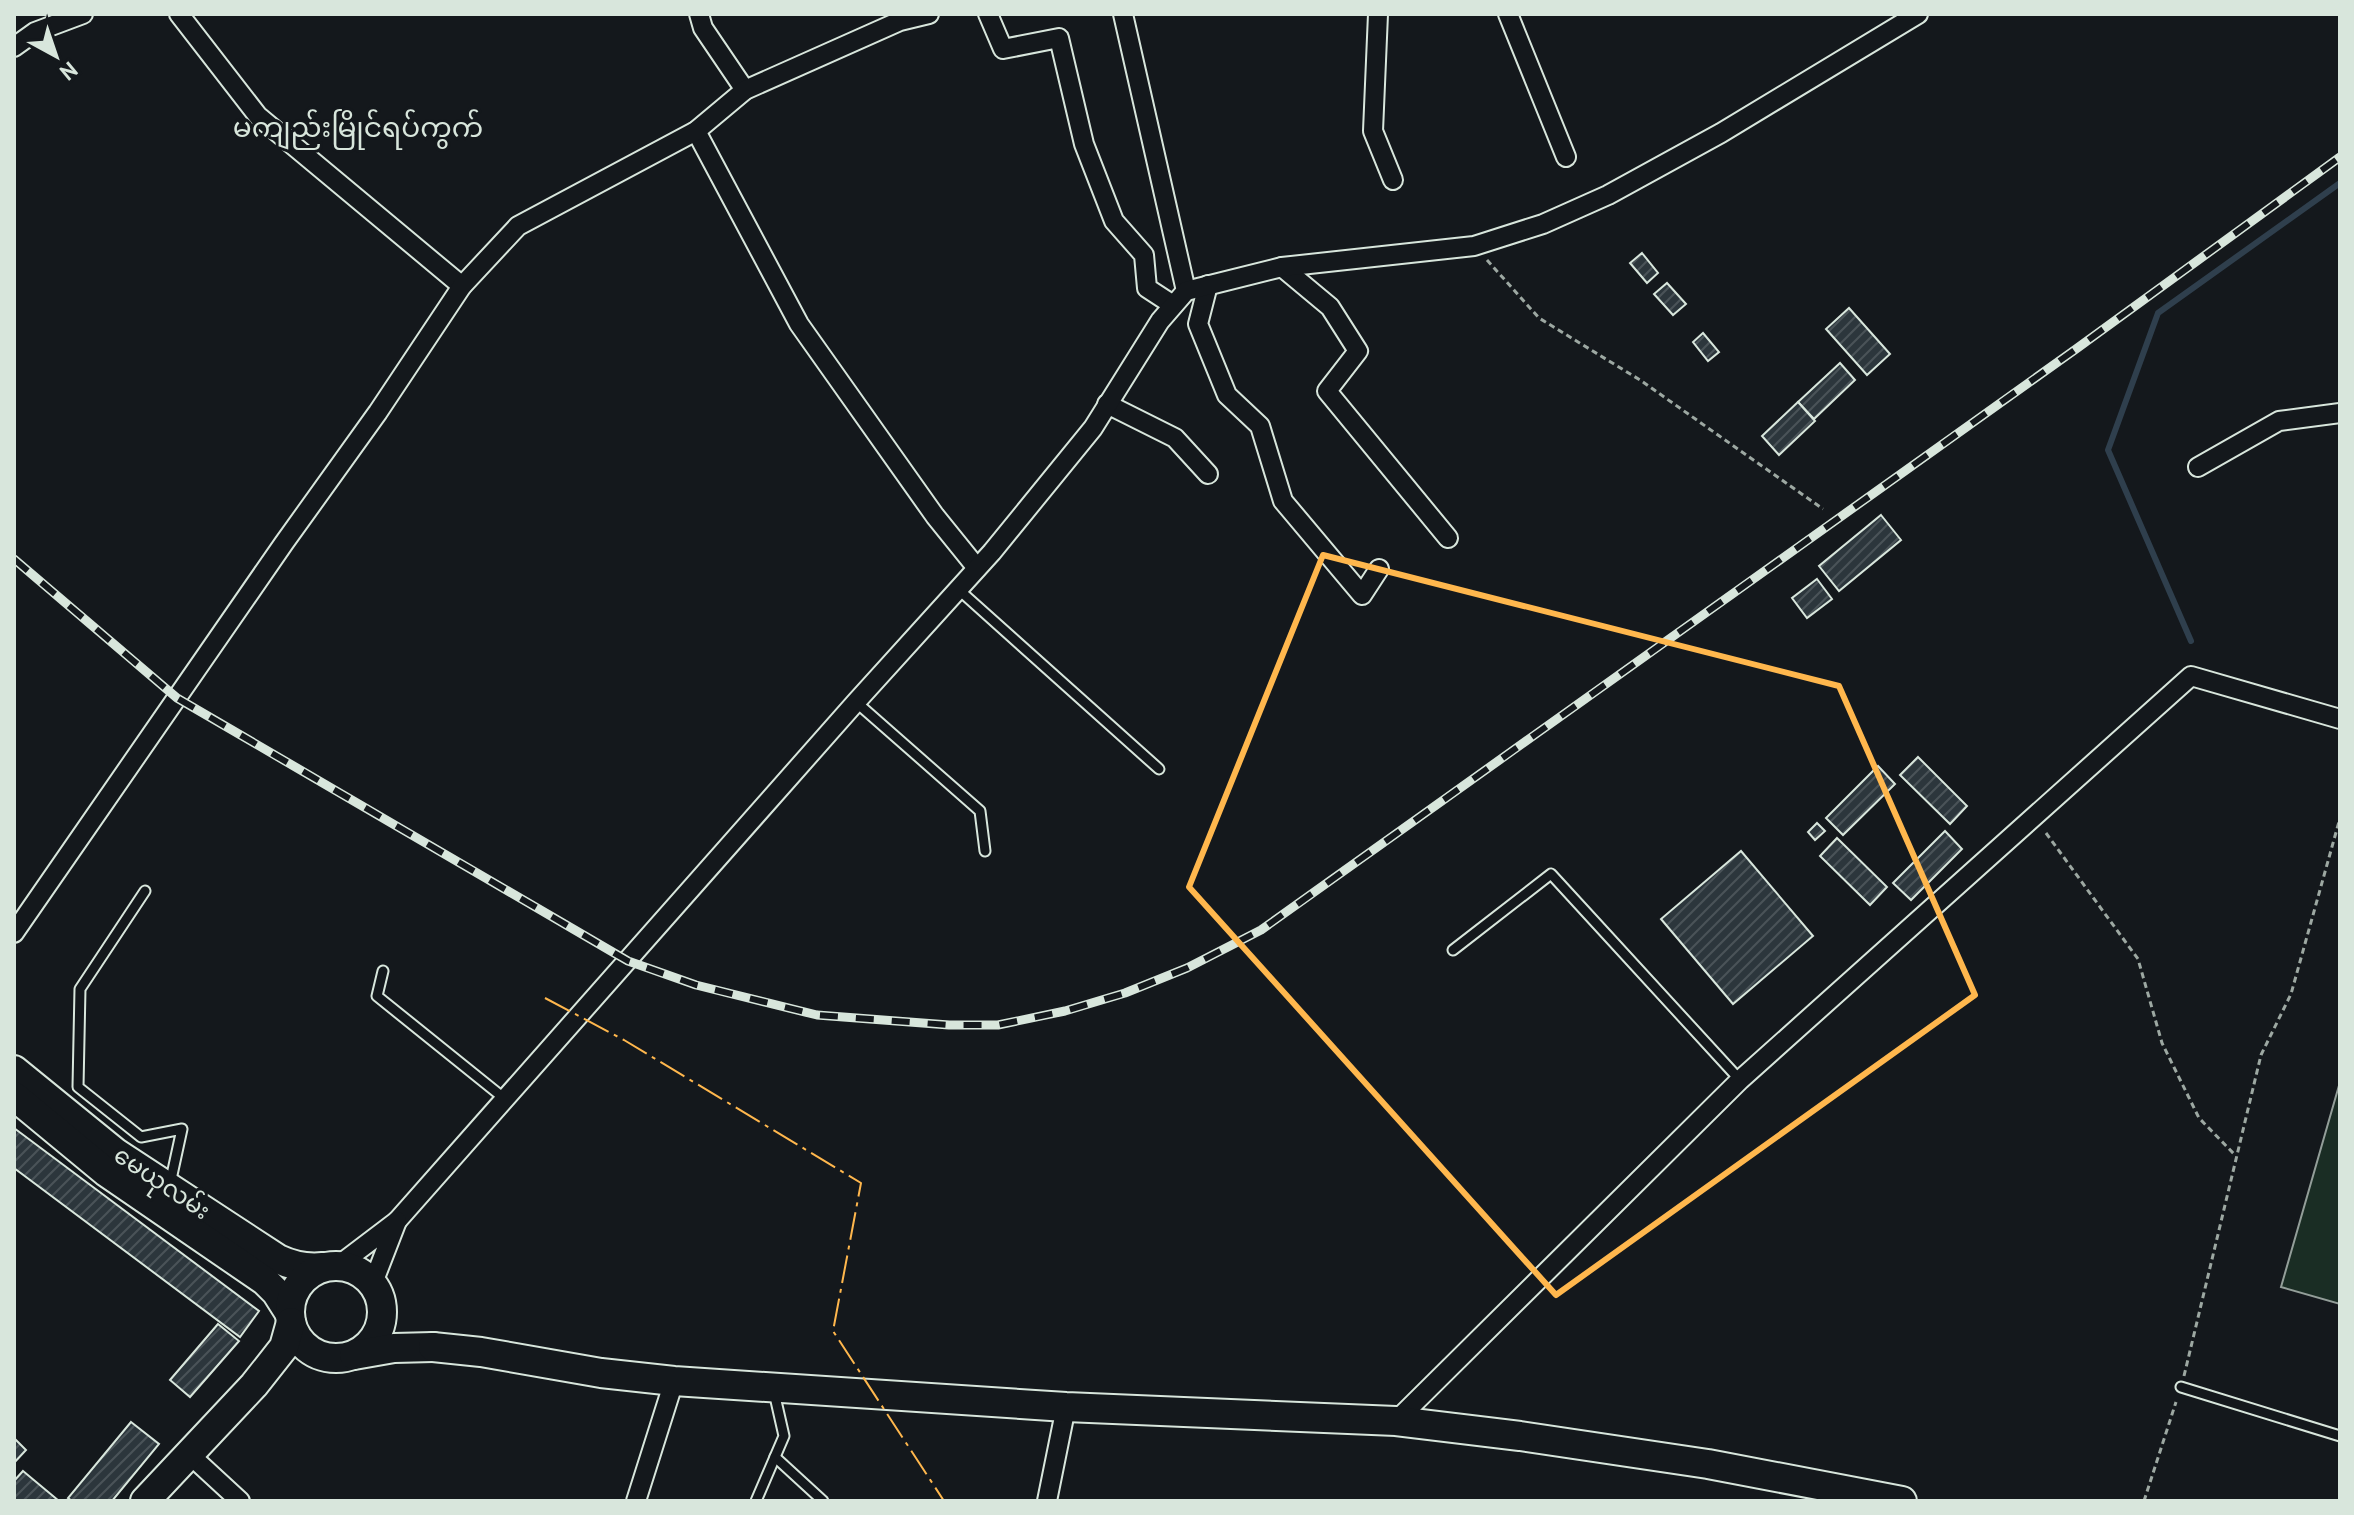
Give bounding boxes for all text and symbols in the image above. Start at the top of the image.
north arrow [16,16,96,96]
text: N [54,56,83,87]
district label: မကျည်းမြိုင်ရပ်ကွက် [233,108,483,150]
street label: မေယုလမ်း [106,1139,216,1229]

